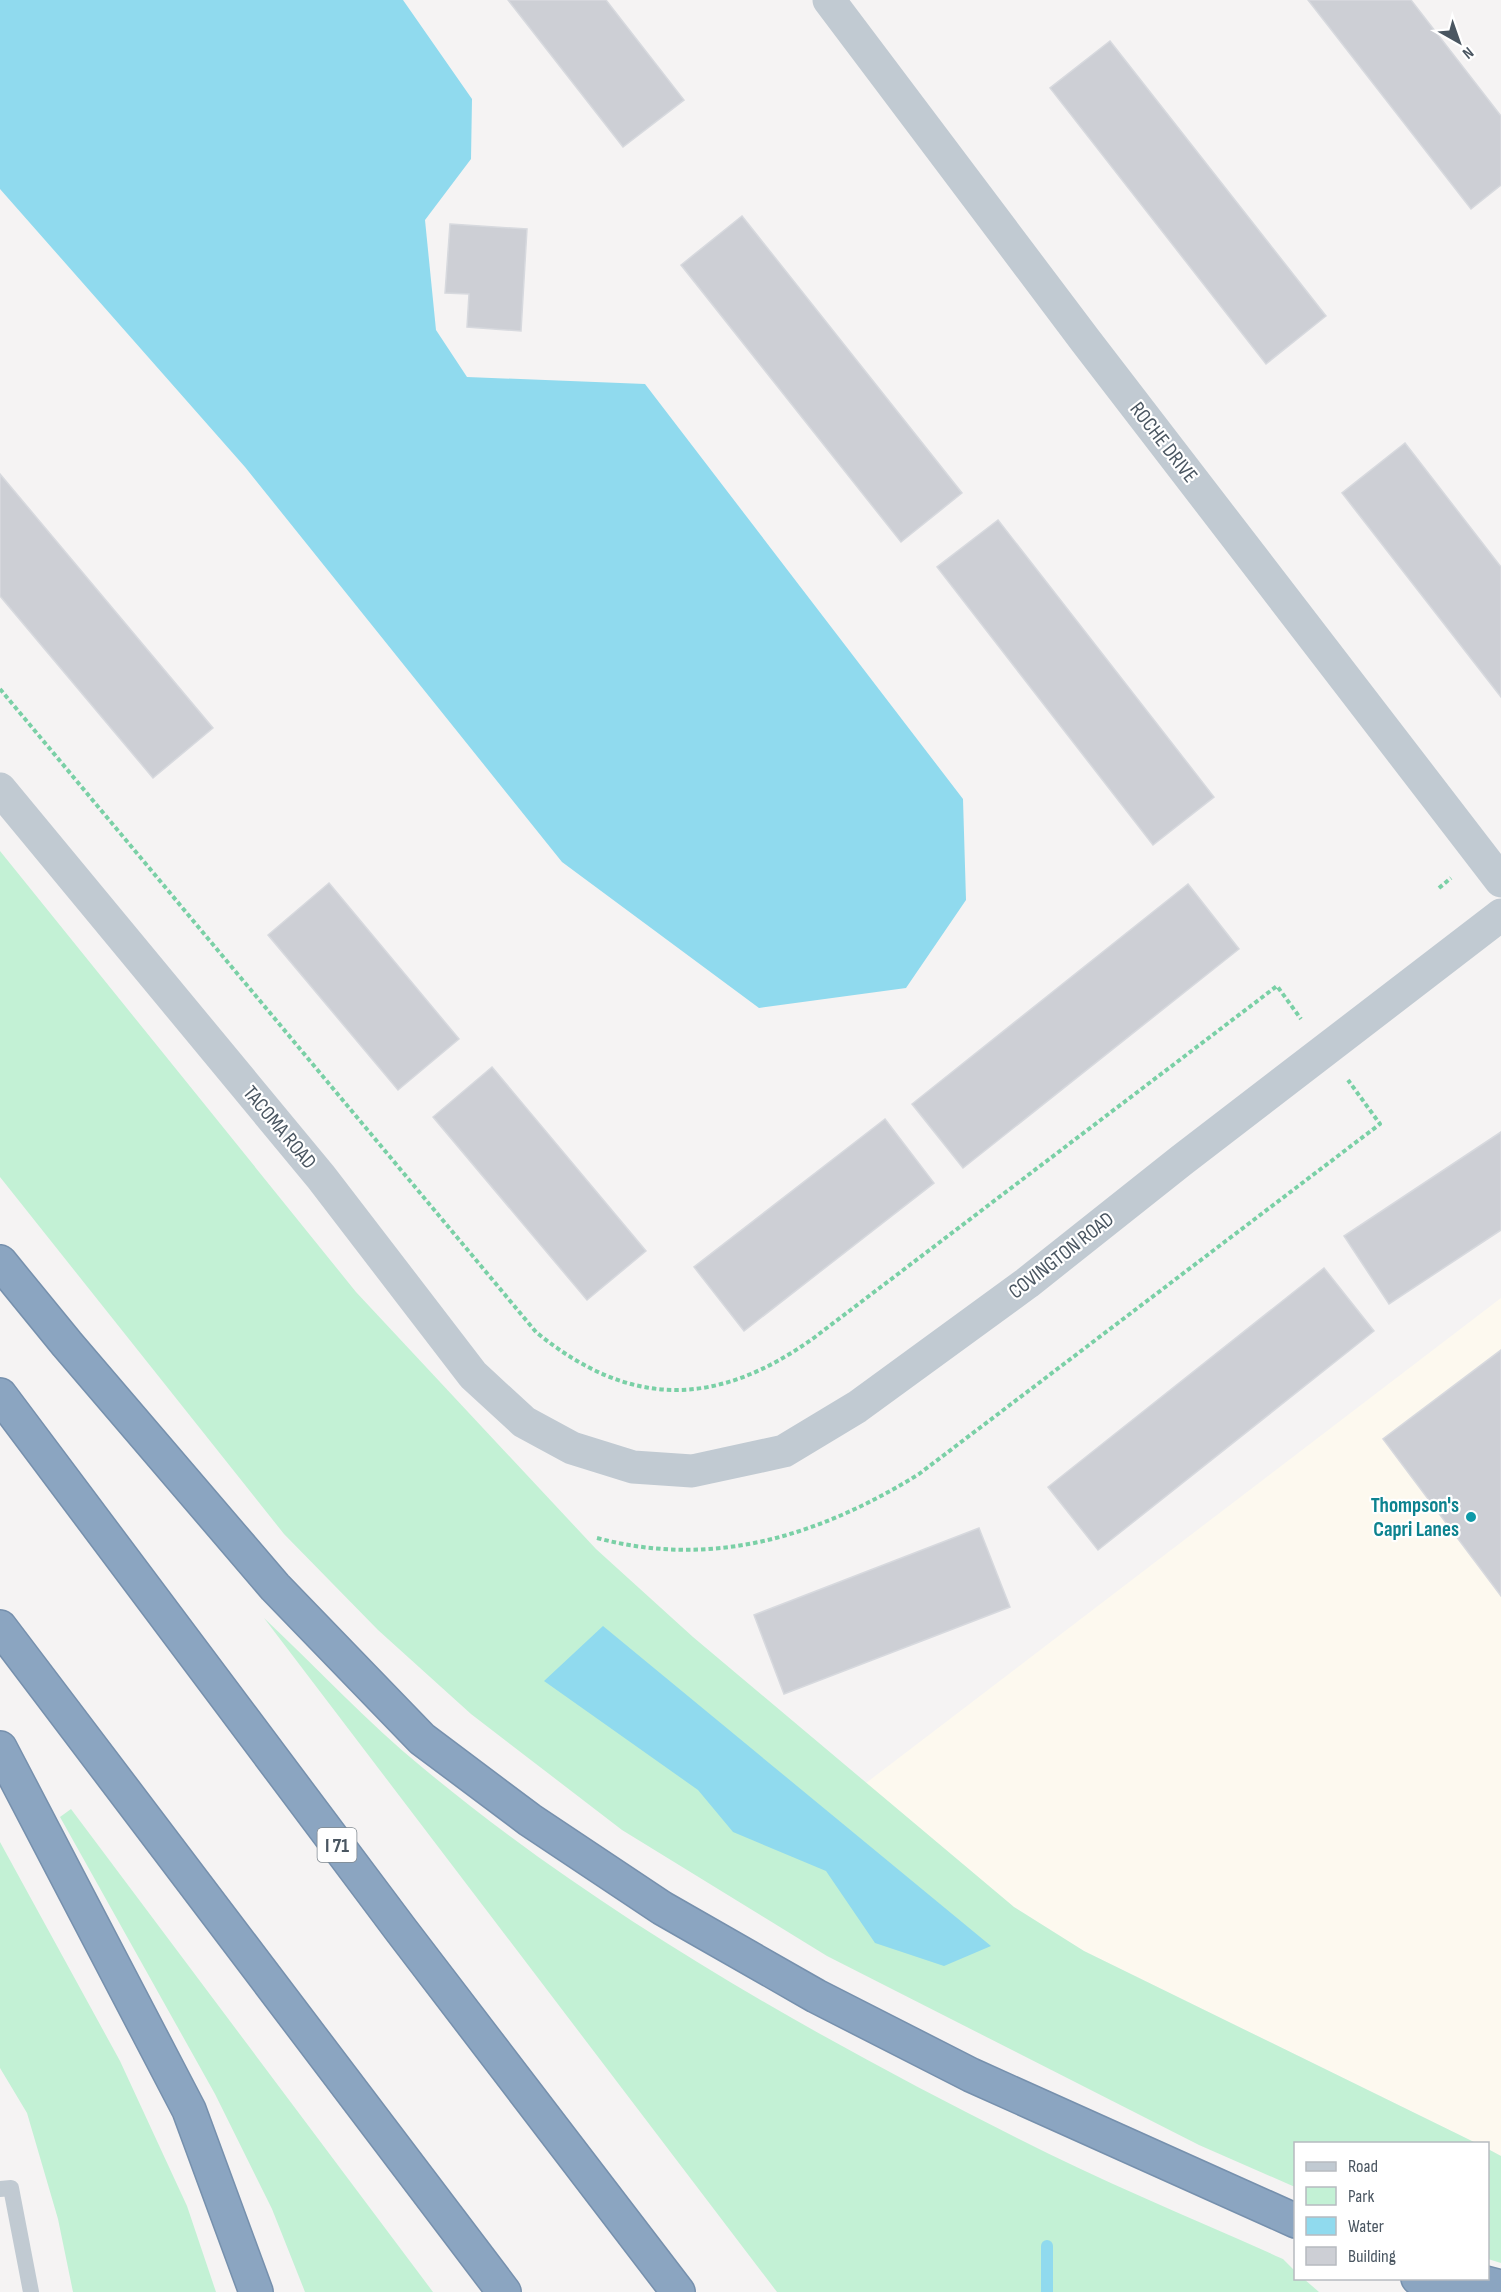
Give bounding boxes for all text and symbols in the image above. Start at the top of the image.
north arrow [1429,12,1489,72]
text: N [1458,42,1477,62]
street label: ROCHE DRIVE [1124,397,1203,487]
street label: TACOMA ROAD [238,1081,322,1174]
street label: COVINGTON ROAD [1004,1207,1119,1304]
place label: Thompson's Capri Lanes [1371,1493,1459,1542]
marker: Thompson's Capri Lanes [1464,1510,1478,1524]
road number: I 71 [318,1828,356,1862]
legend [1294,2142,1489,2280]
text: Road [1348,2156,1378,2177]
text: Park [1348,2186,1374,2207]
text: Water [1348,2216,1384,2237]
text: Building [1348,2246,1396,2267]

